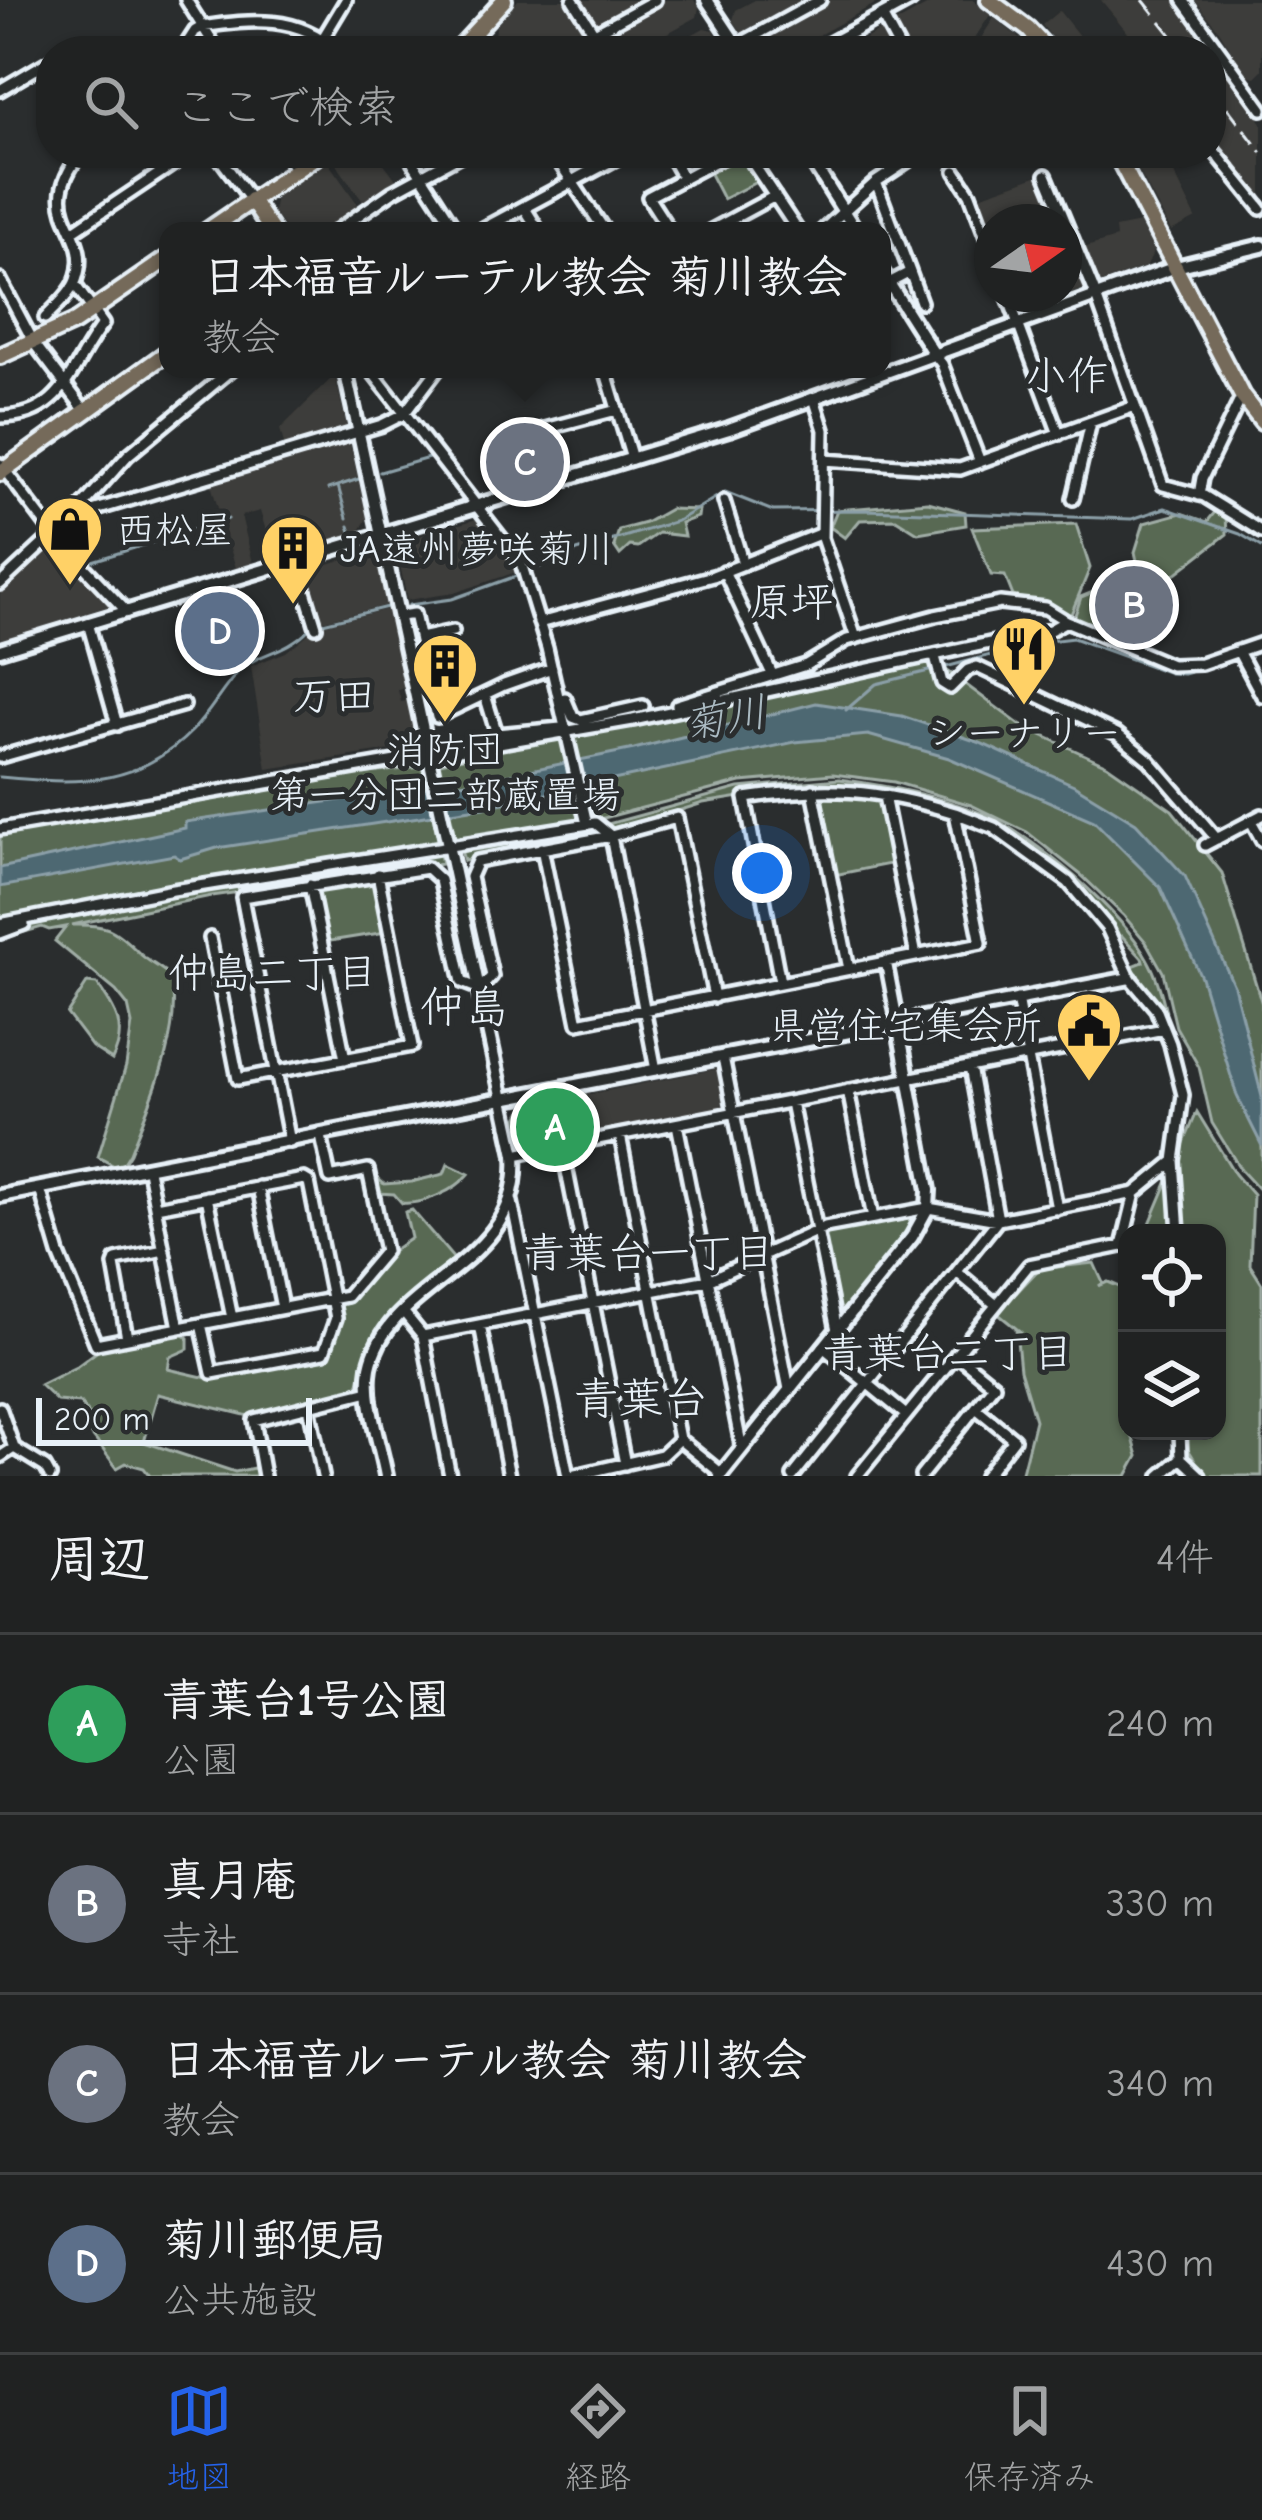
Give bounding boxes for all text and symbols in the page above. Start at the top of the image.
search box [36,36,1226,168]
icon: search [78,69,144,135]
text: ここで検索 [174,81,399,133]
north arrow [974,204,1082,312]
popup [159,222,891,378]
text: 日本福音ルーテル教会 菊川教会 [202,251,848,303]
text: 教会 [202,315,280,360]
district label: 小作 [1025,352,1109,401]
pin: C [486,417,564,507]
shop icon: 西松屋 [35,494,105,588]
place label: 西松屋 [116,508,233,553]
building icon: JA遠州夢咲菊川 [258,513,328,607]
place label: JA遠州夢咲菊川 [340,527,614,572]
pin: B [1095,560,1173,650]
district label: 原坪 [749,578,833,627]
pin: D [181,586,259,676]
restaurant icon: シーナリー [989,614,1059,708]
building icon: 消防団 第一分団三部蔵置場 [410,631,480,725]
district label: 万田 [292,672,376,721]
water label: 菊川 [680,687,771,750]
place label: シーナリー [926,711,1122,756]
place label: 消防団 第一分団三部蔵置場 [269,728,621,818]
your location [732,843,792,903]
district label: 仲島二丁目 [168,949,378,998]
district label: 仲島 [420,981,510,1033]
public building icon: 県営住宅集会所 [1054,990,1124,1084]
place label: 県営住宅集会所 [769,1004,1042,1049]
pin: A [516,1082,594,1172]
map controls [1118,1224,1226,1440]
button: locate [1118,1224,1226,1332]
district label: 青葉台一丁目 [523,1229,775,1278]
district label: 青葉台二丁目 [822,1329,1074,1378]
button: layers [1118,1332,1226,1440]
district label: 青葉台 [573,1373,709,1425]
scale bar [36,1392,312,1445]
text: 200 m [54,1400,150,1438]
text: 周辺 [48,1530,150,1589]
text: 4件 [1156,1536,1214,1581]
text: 青葉台1号公園 [162,1674,450,1726]
text: A [76,1701,98,1746]
text: 240 m [1106,1701,1214,1746]
text: 公園 [162,1738,240,1783]
text: 真月庵 [162,1854,297,1906]
text: B [75,1881,99,1926]
text: 330 m [1106,1881,1214,1926]
text: 寺社 [162,1918,240,1963]
text: 日本福音ルーテル教会 菊川教会 [162,2034,807,2086]
text: C [75,2061,99,2106]
text: 340 m [1106,2061,1214,2106]
text: 教会 [162,2098,240,2143]
text: 菊川郵便局 [162,2214,387,2266]
text: D [75,2241,99,2286]
text: 430 m [1106,2241,1214,2286]
text: 公共施設 [162,2278,318,2323]
tab: 地図 [166,2378,232,2498]
tab: 経路 [565,2378,631,2498]
tab: 保存済み [964,2378,1096,2498]

